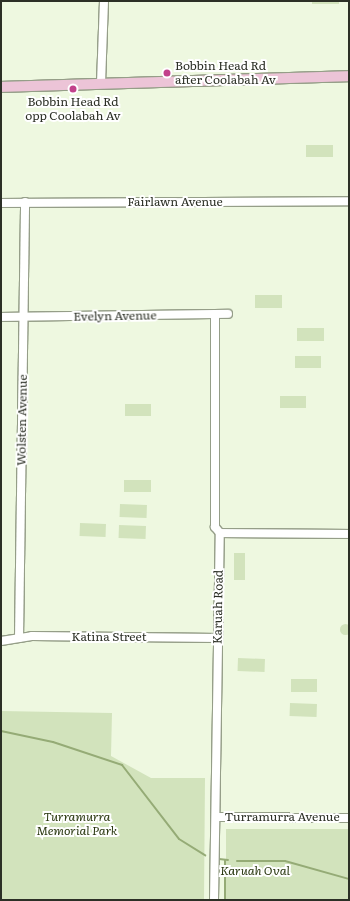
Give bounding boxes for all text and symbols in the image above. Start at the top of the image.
place label: Bobbin Head Rd after Coolabah Av [175,59,276,87]
marker: Bobbin Head Rd after Coolabah Av [162,68,172,78]
marker: Bobbin Head Rd opp Coolabah Av [68,84,78,94]
place label: Bobbin Head Rd opp Coolabah Av [25,95,121,123]
street label: Fairlawn Avenue [127,195,223,209]
street label: Evelyn Avenue [73,308,157,324]
street label: Wolsten Avenue [14,374,30,466]
street label: Karuah Road [210,570,226,644]
street label: Katina Street [72,630,146,644]
park label: Turramurra Memorial Park [37,810,117,838]
street label: Turramurra Avenue [224,810,340,824]
park label: Karuah Oval [220,864,290,878]

